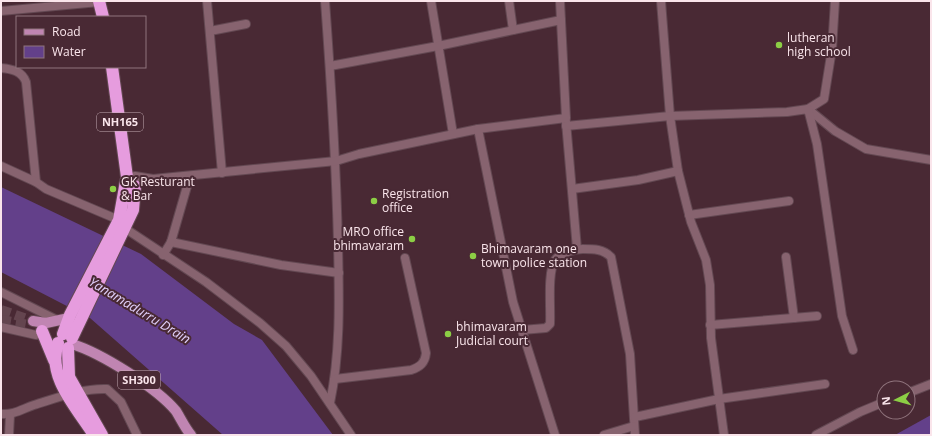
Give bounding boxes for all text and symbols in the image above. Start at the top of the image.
legend [16,16,146,68]
text: Road [52,23,81,40]
place label: lutheran high school [787,29,851,60]
marker: lutheran high school [774,40,784,50]
text: Water [52,43,86,60]
road number: NH165 [97,113,143,131]
place label: GK Resturant & Bar [121,173,195,204]
marker: GK Resturant & Bar [108,184,118,194]
place label: Registration office [382,185,449,216]
marker: Registration office [369,196,379,206]
place label: MRO office bhimavaram [333,223,404,254]
marker: MRO office bhimavaram [407,234,417,244]
place label: Bhimavaram one town police station [481,240,587,271]
marker: Bhimavaram one town police station [468,251,478,261]
water label: Yanamadurru Drain [86,273,194,347]
place label: bhimavaram Judicial court [455,318,528,349]
marker: bhimavaram Judicial court [443,329,453,339]
road number: SH300 [118,371,160,389]
north arrow [876,380,916,420]
text: N [878,396,893,406]

